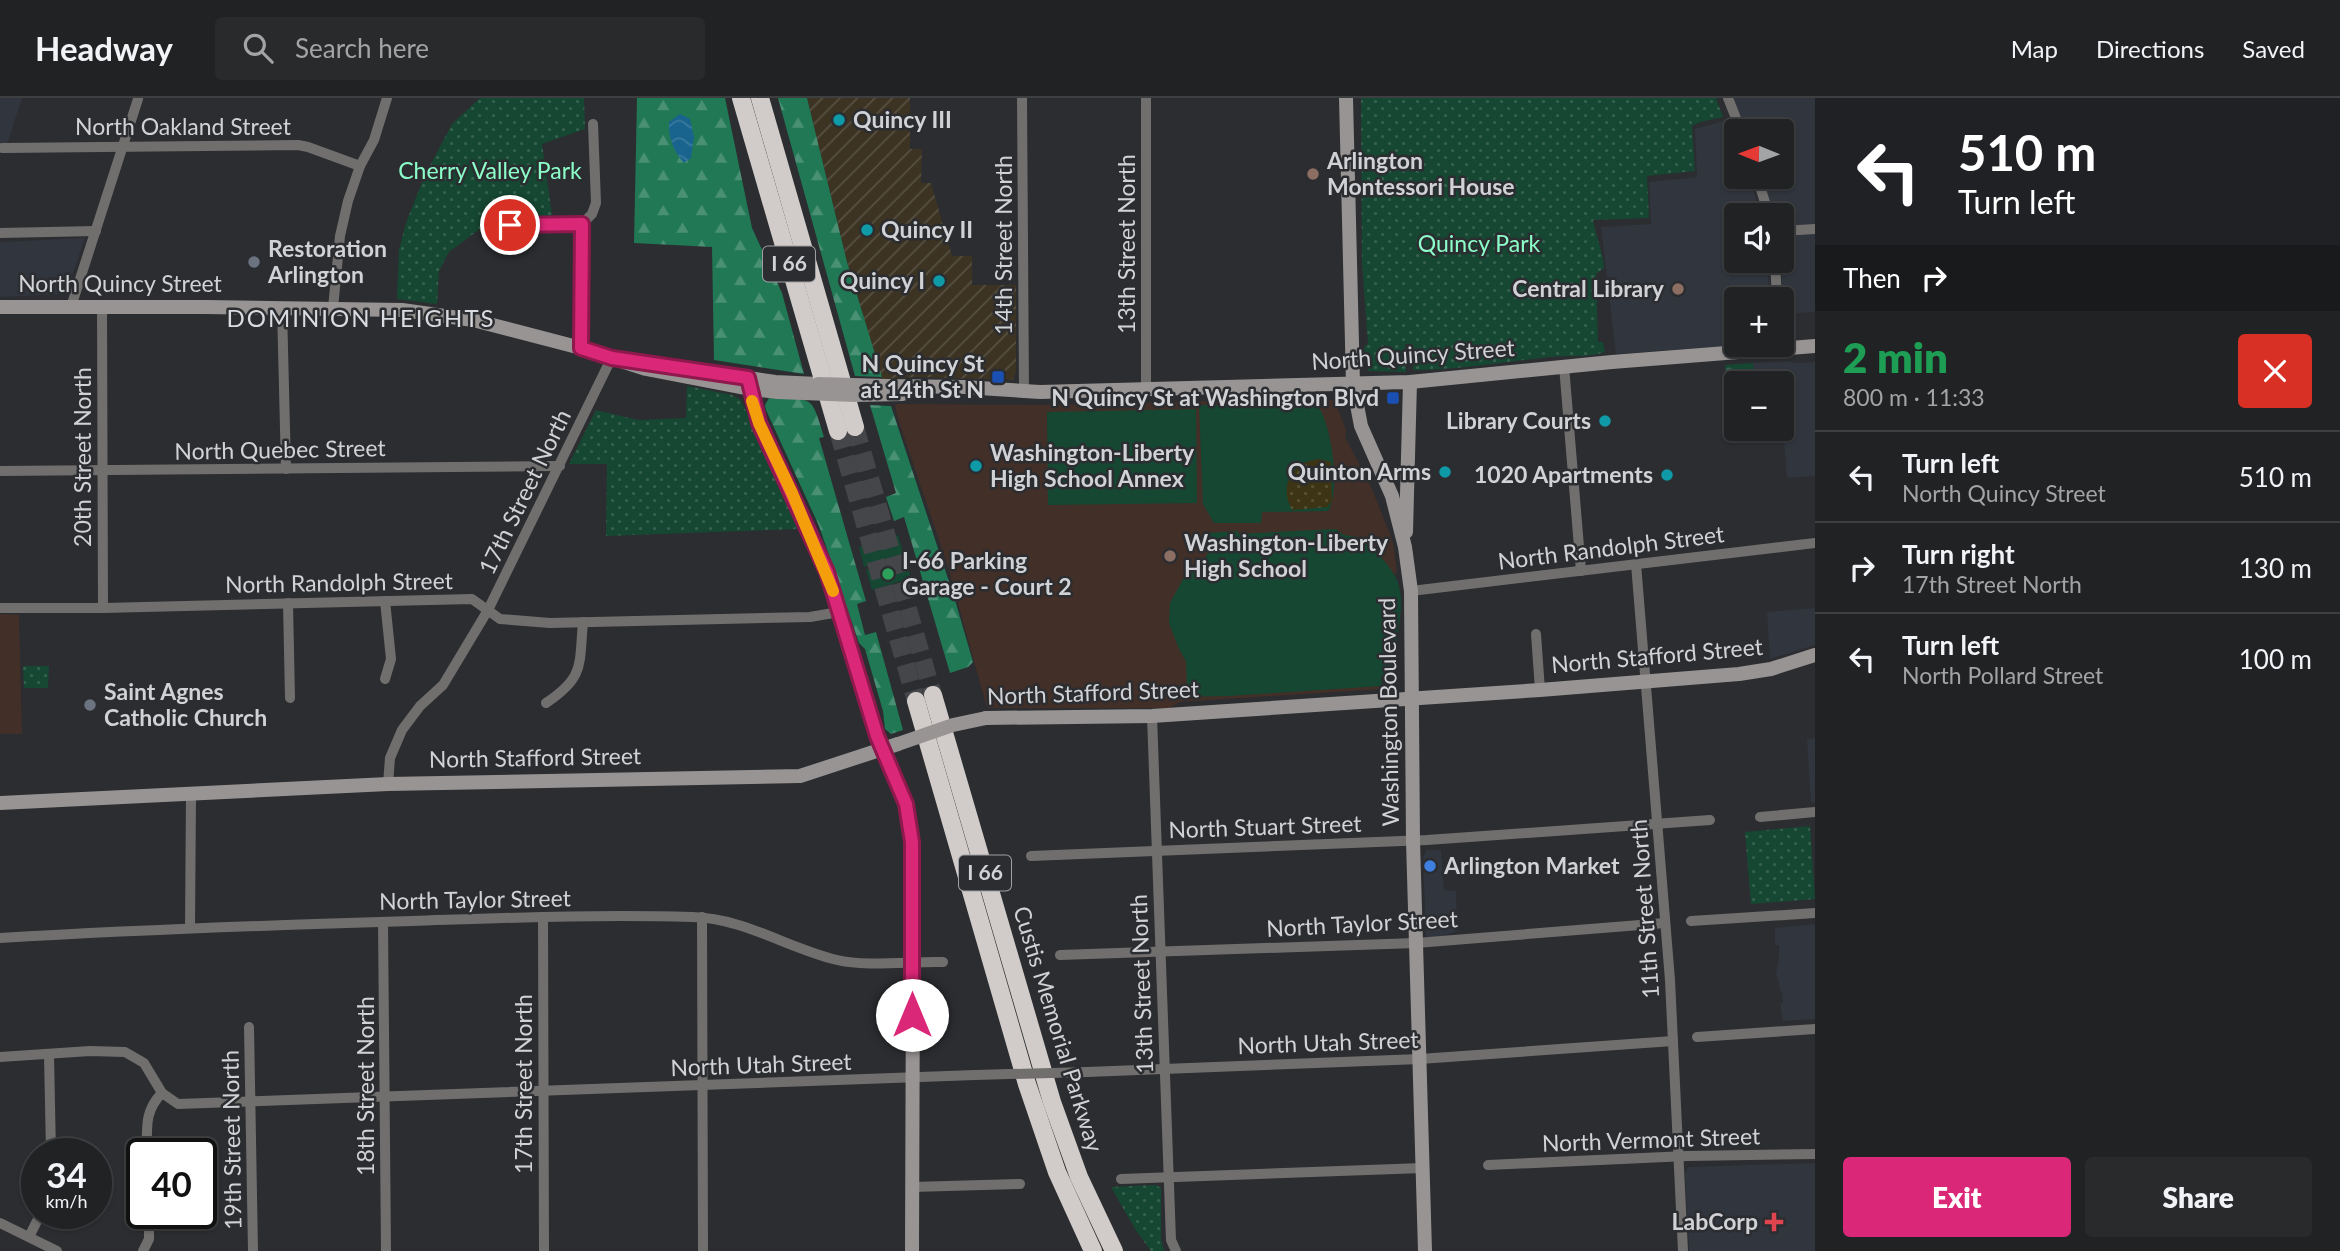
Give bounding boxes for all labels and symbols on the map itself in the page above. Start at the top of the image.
place label: Quincy III [853,105,952,133]
street label: North Oakland Street [75,112,292,140]
marker: Quincy III [831,112,847,128]
north arrow [1724,119,1794,189]
place label: Arlington Montessori House [1326,146,1515,200]
street label: 13th Street North [1112,154,1140,334]
street label: 14th Street North [989,155,1017,335]
park label: Cherry Valley Park [398,156,582,184]
marker: Arlington Montessori House [1305,166,1321,182]
pin [480,195,540,255]
place label: Quincy II [881,215,973,243]
marker: Quincy II [859,222,875,238]
park label: Quincy Park [1418,229,1541,257]
place label: Restoration Arlington [267,234,387,288]
road number: I 66 [763,246,815,282]
marker: Restoration Arlington [246,254,262,270]
place label: Quincy I [840,266,925,294]
street label: North Quincy Street [18,269,223,297]
marker: Quincy I [931,273,947,289]
place label: Central Library [1512,274,1665,302]
marker: Central Library [1670,281,1686,297]
district label: DOMINION HEIGHTS [226,303,496,332]
street label: North Quincy Street [1310,333,1516,375]
place label: N Quincy St at 14th St N [861,349,984,403]
street label: 20th Street North [68,367,96,547]
marker: N Quincy St at 14th St N [990,369,1006,385]
place label: N Quincy St at Washington Blvd [1051,383,1379,411]
marker: N Quincy St at Washington Blvd [1385,390,1401,406]
street label: 17th Street North [472,405,576,578]
place label: Library Courts [1446,406,1591,434]
marker: Library Courts [1597,413,1613,429]
street label: North Quebec Street [174,433,387,465]
place label: Washington-Liberty High School Annex [990,438,1195,492]
place label: Quinton Arms [1288,457,1431,485]
marker: Washington-Liberty High School Annex [968,458,984,474]
place label: 1020 Apartments [1474,460,1653,488]
marker: Quinton Arms [1437,464,1453,480]
marker: 1020 Apartments [1659,467,1675,483]
street label: North Randolph Street [1496,519,1726,575]
place label: Washington-Liberty High School [1184,528,1389,582]
place label: I-66 Parking Garage - Court 2 [902,546,1072,600]
marker: Washington-Liberty High School [1162,548,1178,564]
street label: North Randolph Street [225,566,454,598]
marker: I-66 Parking Garage - Court 2 [880,566,896,582]
street label: Washington Boulevard [1372,597,1404,827]
street label: North Stafford Street [1550,632,1765,678]
street label: North Stafford Street [986,674,1200,710]
place label: Saint Agnes Catholic Church [104,677,267,731]
marker: Saint Agnes Catholic Church [82,697,98,713]
street label: North Stafford Street [429,741,642,773]
street label: North Stuart Street [1168,809,1363,843]
street label: 11th Street North [1624,818,1664,1000]
place label: Arlington Market [1443,851,1620,879]
road number: I 66 [959,856,1011,890]
marker: Arlington Market [1422,858,1438,874]
street label: North Taylor Street [379,883,572,915]
street label: 13th Street North [1124,894,1158,1074]
street label: Custis Memorial Parkway [1008,902,1110,1155]
street label: North Taylor Street [1266,904,1459,942]
position arrow [875,978,949,1052]
street label: 17th Street North [509,994,537,1174]
street label: 18th Street North [351,996,379,1176]
street label: North Utah Street [1237,1025,1420,1059]
street label: North Utah Street [670,1047,853,1081]
street label: 19th Street North [215,1050,247,1230]
street label: North Vermont Street [1541,1121,1761,1157]
speed limit sign: 40 [126,1138,217,1229]
place label: LabCorp [1672,1207,1758,1235]
marker: LabCorp [1764,1212,1784,1232]

